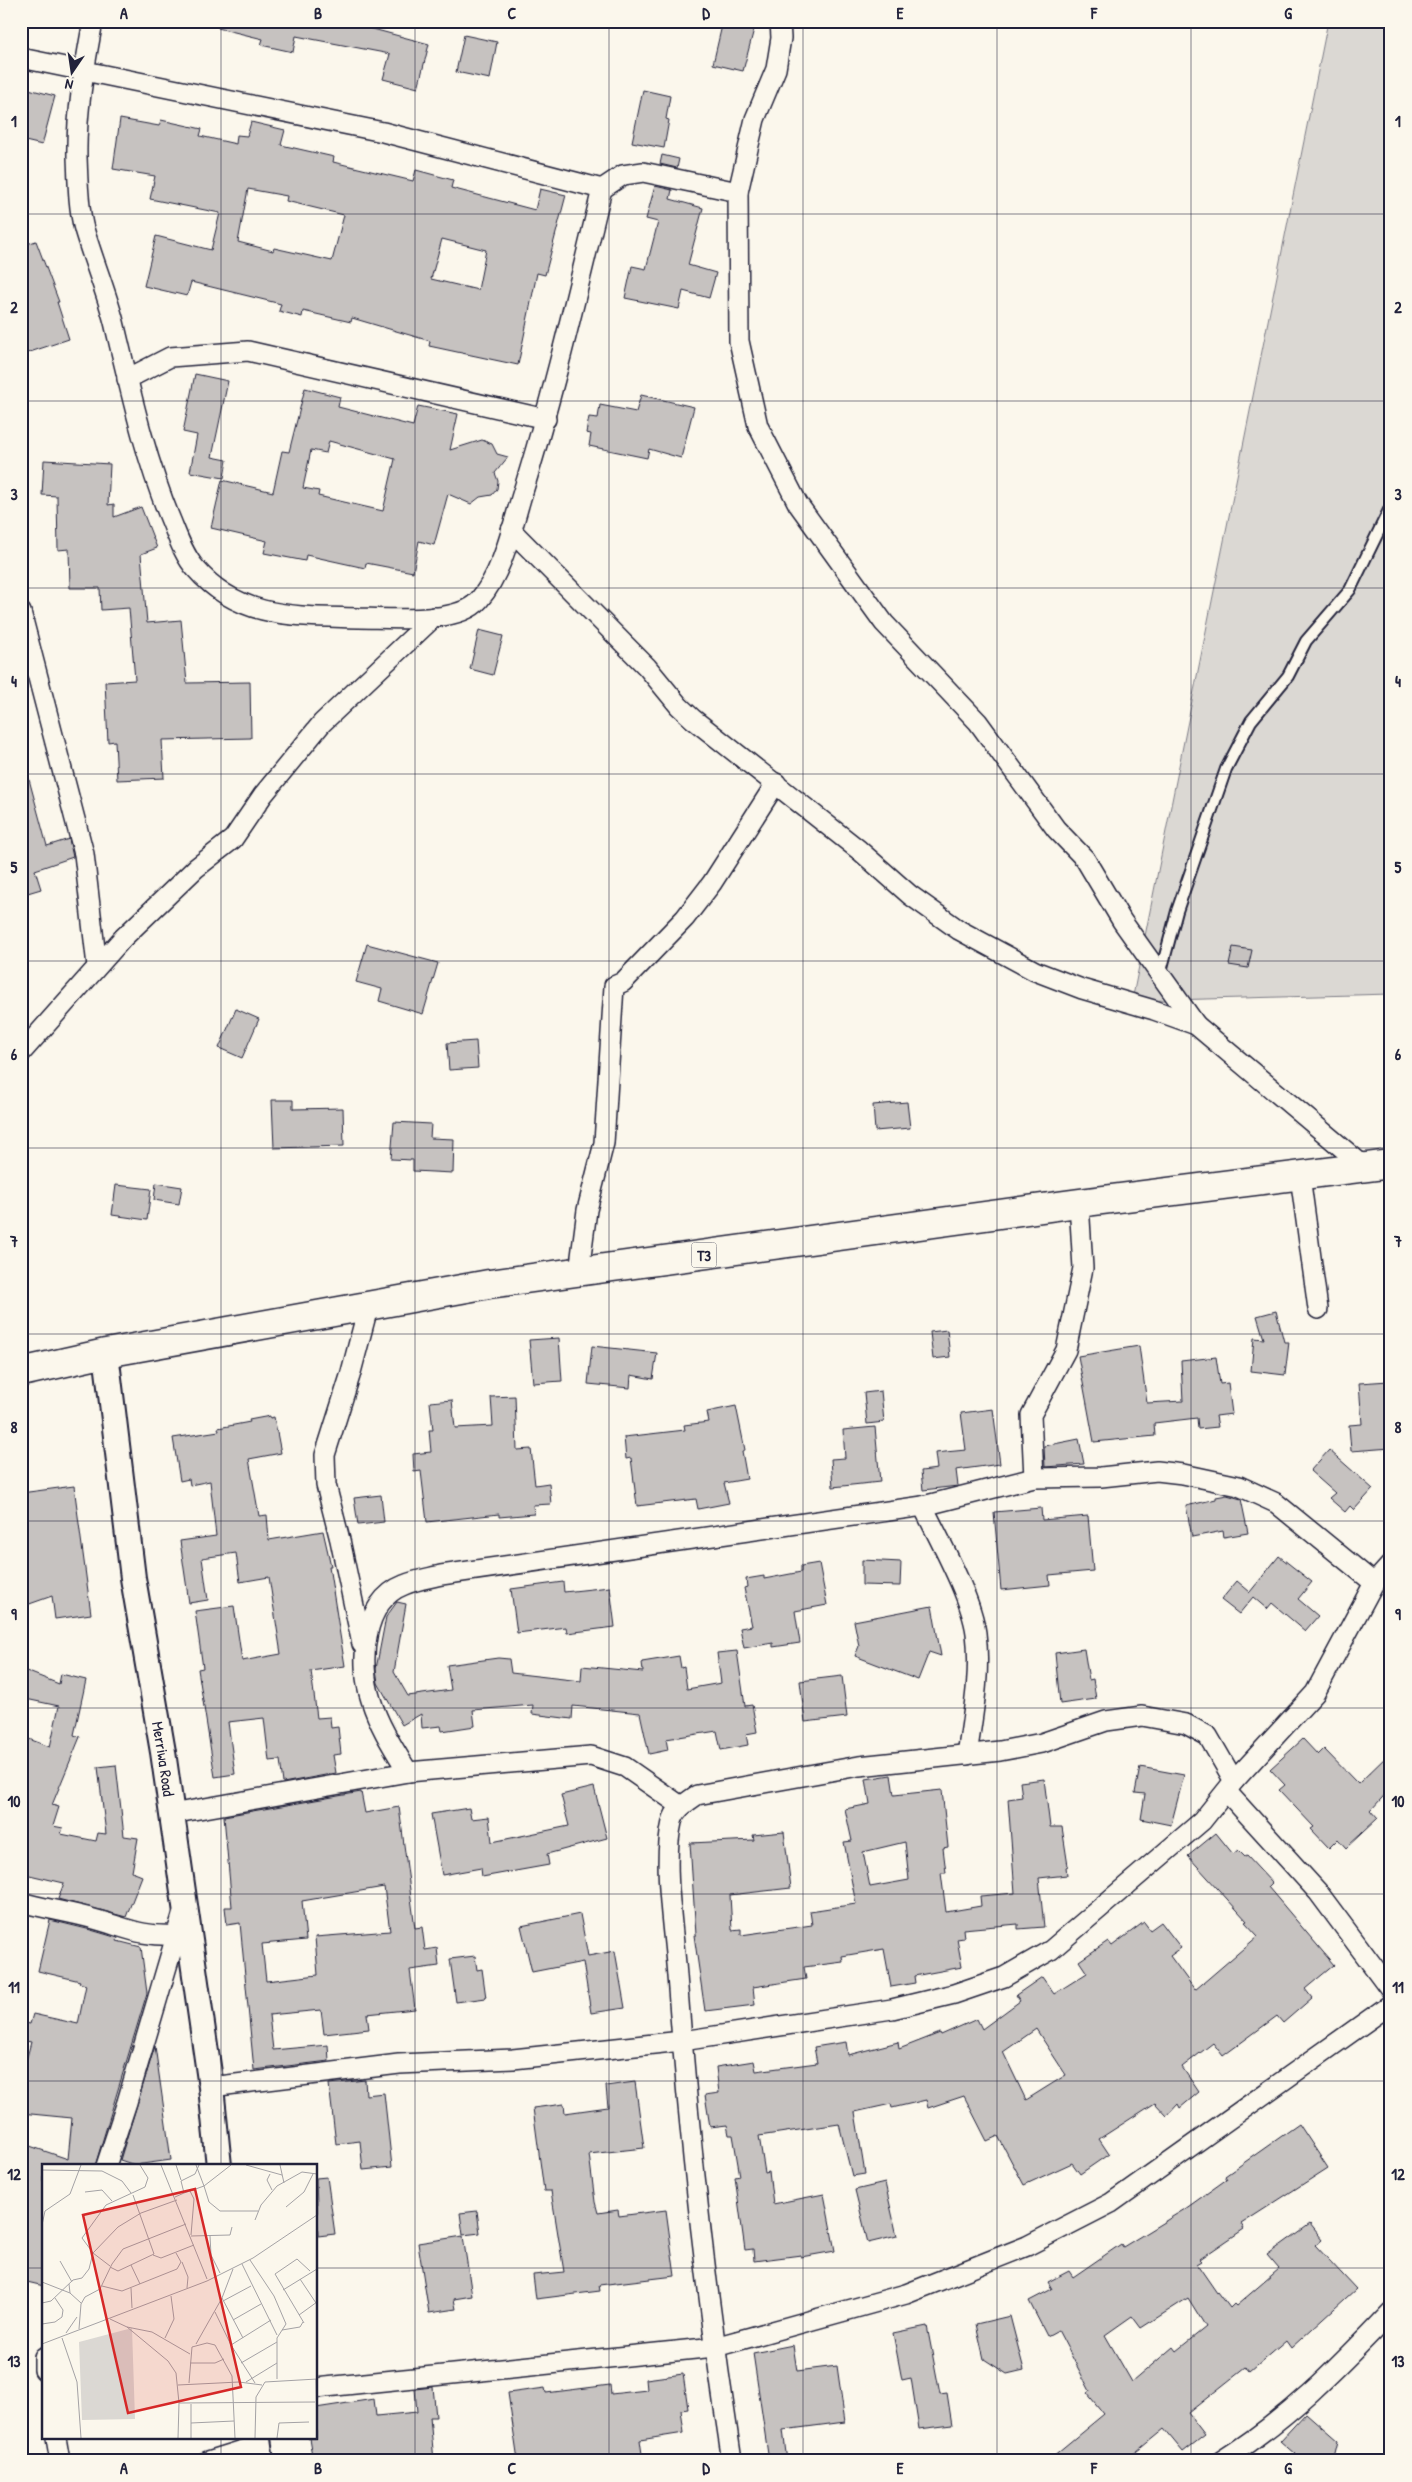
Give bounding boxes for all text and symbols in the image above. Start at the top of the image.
text: A [120,2,128,24]
text: B [314,2,322,24]
text: C [508,2,517,24]
text: D [702,2,710,24]
text: E [896,2,904,24]
text: F [1090,2,1098,24]
text: G [1284,2,1292,24]
north arrow [48,48,98,98]
text: N [63,75,75,95]
text: 1 [11,110,17,132]
text: 1 [1395,110,1401,132]
text: 2 [10,296,18,318]
text: 2 [1394,296,1402,318]
text: 3 [10,483,18,505]
text: 3 [1394,483,1402,505]
text: 4 [11,670,17,692]
text: 4 [1395,670,1401,692]
text: 5 [11,856,18,878]
text: 5 [1395,856,1402,878]
text: 6 [11,1043,18,1065]
text: 6 [1395,1043,1402,1065]
text: 7 [9,1230,18,1252]
text: 7 [1393,1230,1402,1252]
road number: T3 [692,1242,716,1268]
text: 8 [11,1416,18,1438]
text: 8 [1395,1416,1402,1438]
text: 9 [11,1603,17,1625]
text: 9 [1395,1603,1401,1625]
street label: Merriwa Road [147,1720,180,1798]
text: 10 [8,1790,20,1812]
text: 10 [1392,1790,1404,1812]
text: 11 [8,1976,20,1998]
text: 11 [1392,1976,1404,1998]
text: 12 [7,2163,21,2185]
text: 12 [1391,2163,1405,2185]
inset map [42,2164,318,2440]
text: 13 [8,2350,20,2372]
text: 13 [1392,2350,1404,2372]
text: A [120,2457,128,2479]
text: B [314,2457,322,2479]
text: C [508,2457,517,2479]
text: D [702,2457,710,2479]
text: E [896,2457,904,2479]
text: F [1090,2457,1098,2479]
text: G [1284,2457,1292,2479]

